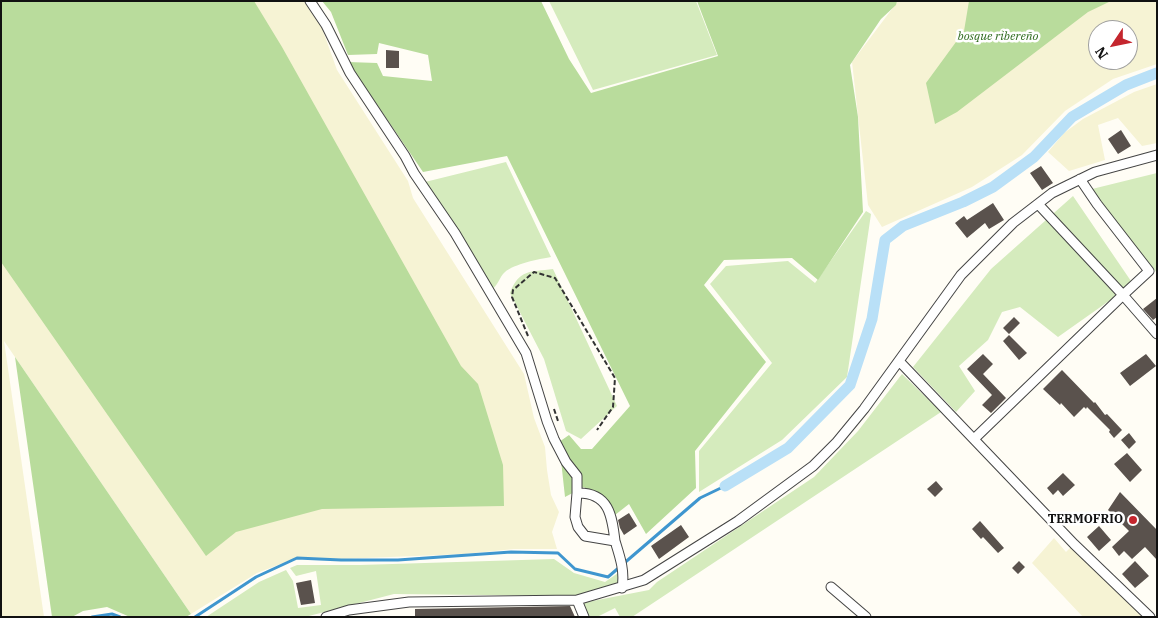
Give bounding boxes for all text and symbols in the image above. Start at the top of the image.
north arrow [1088,20,1138,70]
park label: bosque ribereño [957,30,1039,44]
text: N [1091,43,1112,62]
place label: TERMOFRIO [1048,513,1123,527]
marker: TERMOFRIO [1127,514,1139,526]

